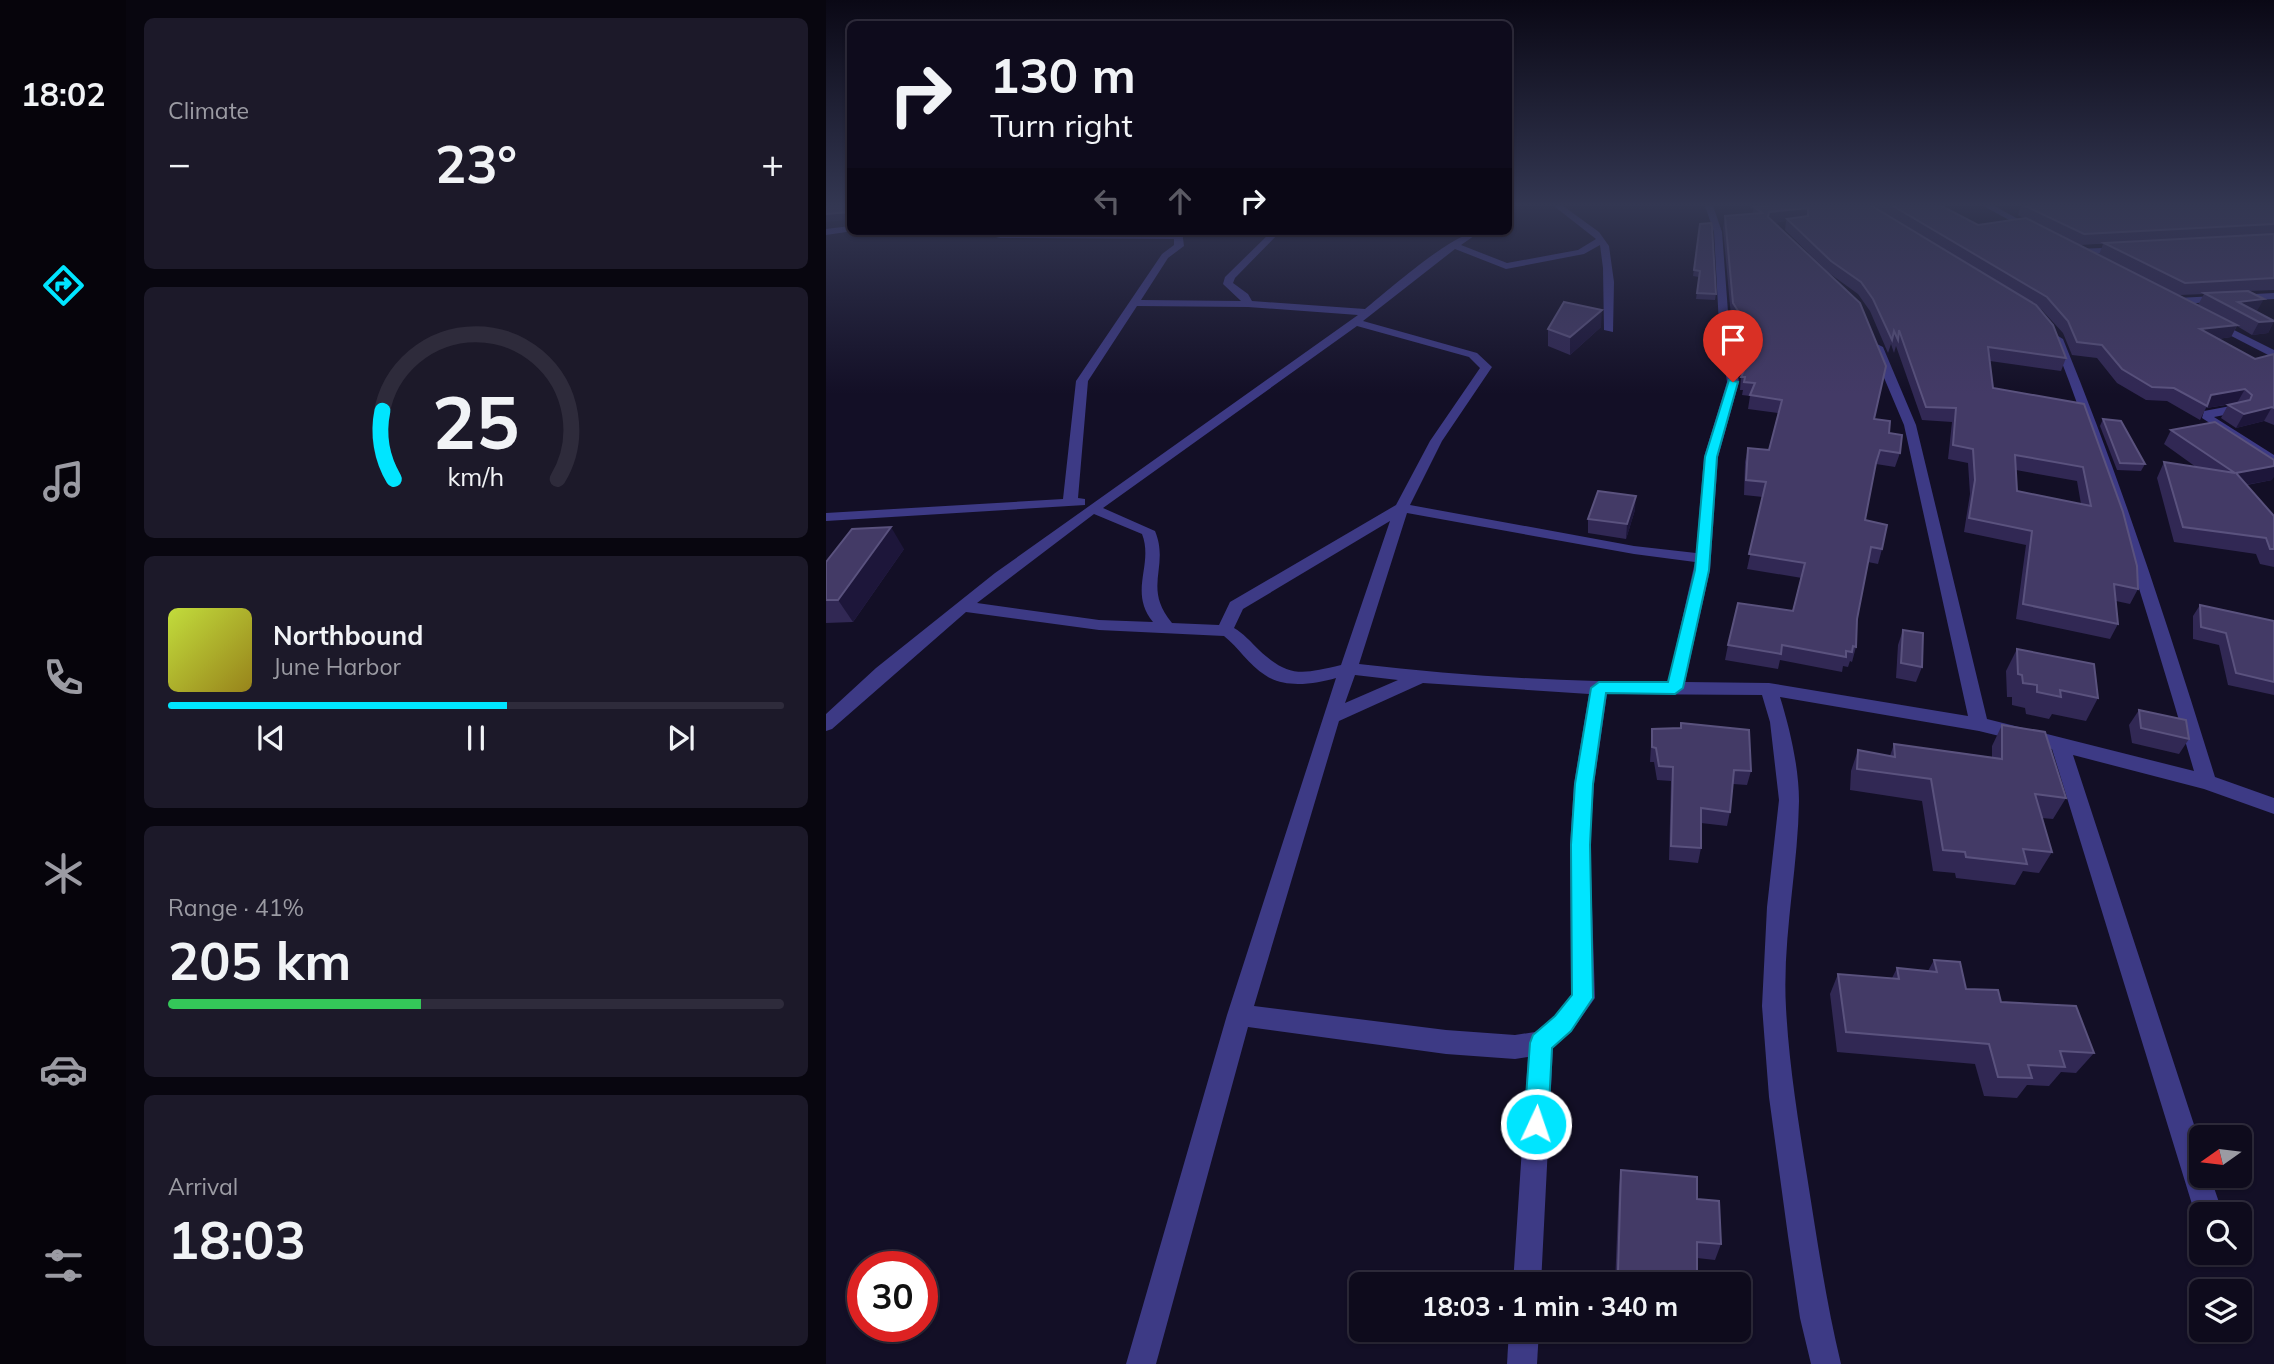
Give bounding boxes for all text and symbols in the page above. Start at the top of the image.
text: 130 m [990,44,1136,105]
icon: right [875,49,966,140]
text: 18:02 [21,74,105,114]
text: Climate [168,96,249,125]
text: Turn right [990,105,1133,145]
text: 23° [435,131,517,196]
text: − [168,139,191,187]
text: + [761,139,784,187]
icon: left [1088,182,1126,220]
icon: ahead [1161,182,1199,220]
icon: right [1234,182,1272,220]
icon: directions [39,261,88,310]
pin [1703,310,1763,382]
icon: arrive [1714,321,1752,359]
text: 25 [432,376,520,467]
icon: music [39,457,88,506]
text: km/h [448,461,504,492]
text: Northbound [273,619,423,652]
text: June Harbor [273,652,401,681]
icon: phone [39,653,88,702]
icon: previous [252,719,290,757]
icon: pause [457,719,495,757]
icon: next [662,719,700,757]
icon: climate [39,849,88,898]
text: Range · 41% [168,893,304,922]
text: 205 km [168,928,351,993]
icon: car [39,1045,88,1094]
position arrow [1499,1087,1573,1161]
north arrow [2189,1125,2252,1188]
map controls [2189,1125,2252,1342]
text: Arrival [168,1172,238,1201]
button: search [2189,1202,2252,1265]
text: 18:03 [168,1207,306,1272]
icon: filters [39,1241,88,1290]
speed limit sign: 30 [847,1251,938,1342]
button: layers [2189,1279,2252,1342]
text: 18:03 · 1 min · 340 m [1422,1290,1678,1323]

